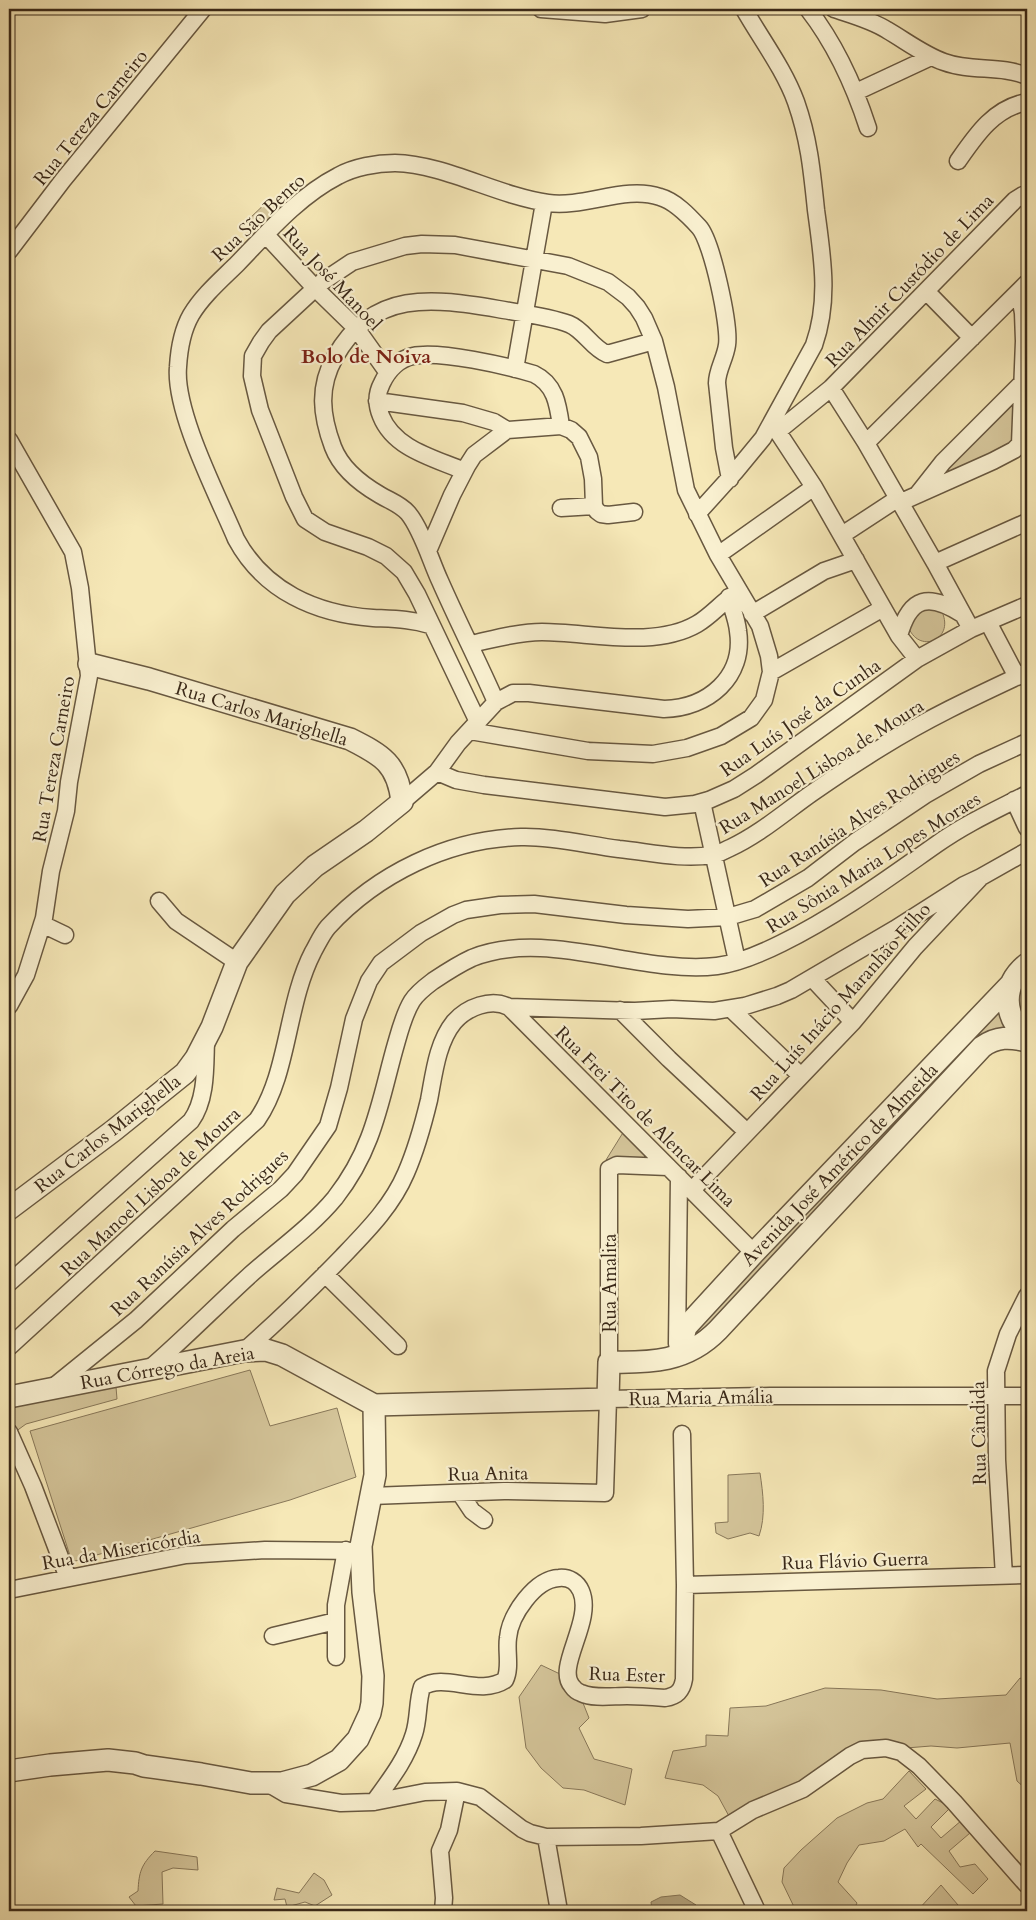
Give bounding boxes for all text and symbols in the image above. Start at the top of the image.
street label: Rua Tereza Carneiro [28,44,154,191]
street label: Rua São Bento [206,168,311,268]
street label: Rua Almir Custódio de Lima [820,188,1000,373]
street label: Rua José Manoel [277,221,388,337]
district label: Bolo de Noiva [301,343,431,370]
street label: Rua Luís José da Cunha [715,653,886,783]
street label: Rua Tereza Carneiro [27,674,81,844]
street label: Rua Carlos Marighella [172,675,351,753]
street label: Rua Manoel Lisboa de Moura [714,693,929,841]
street label: Rua Ranúsia Alves Rodrigues [754,744,965,894]
street label: Rua Sônia Maria Lopes Moraes [761,786,986,940]
street label: Rua Luís Inácio Maranhão Filho [745,897,937,1106]
street label: Rua Frei Tito de Alencar Lima [549,1021,741,1213]
street label: Avenida José Américo de Almeida [735,1057,944,1272]
street label: Rua Carlos Marighella [29,1068,186,1199]
street label: Rua Manoel Lisboa de Moura [55,1101,246,1282]
street label: Rua Ranúsia Alves Rodrigues [105,1143,294,1322]
street label: Rua Amalita [597,1233,623,1333]
street label: Rua Córrego da Areia [78,1340,256,1396]
street label: Rua Cândida [965,1381,993,1485]
street label: Rua Maria Amália [628,1384,774,1412]
street label: Rua Anita [447,1460,529,1488]
street label: Rua da Misericórdia [40,1523,202,1577]
street label: Rua Flávio Guerra [781,1545,929,1577]
street label: Rua Ester [588,1661,666,1689]

